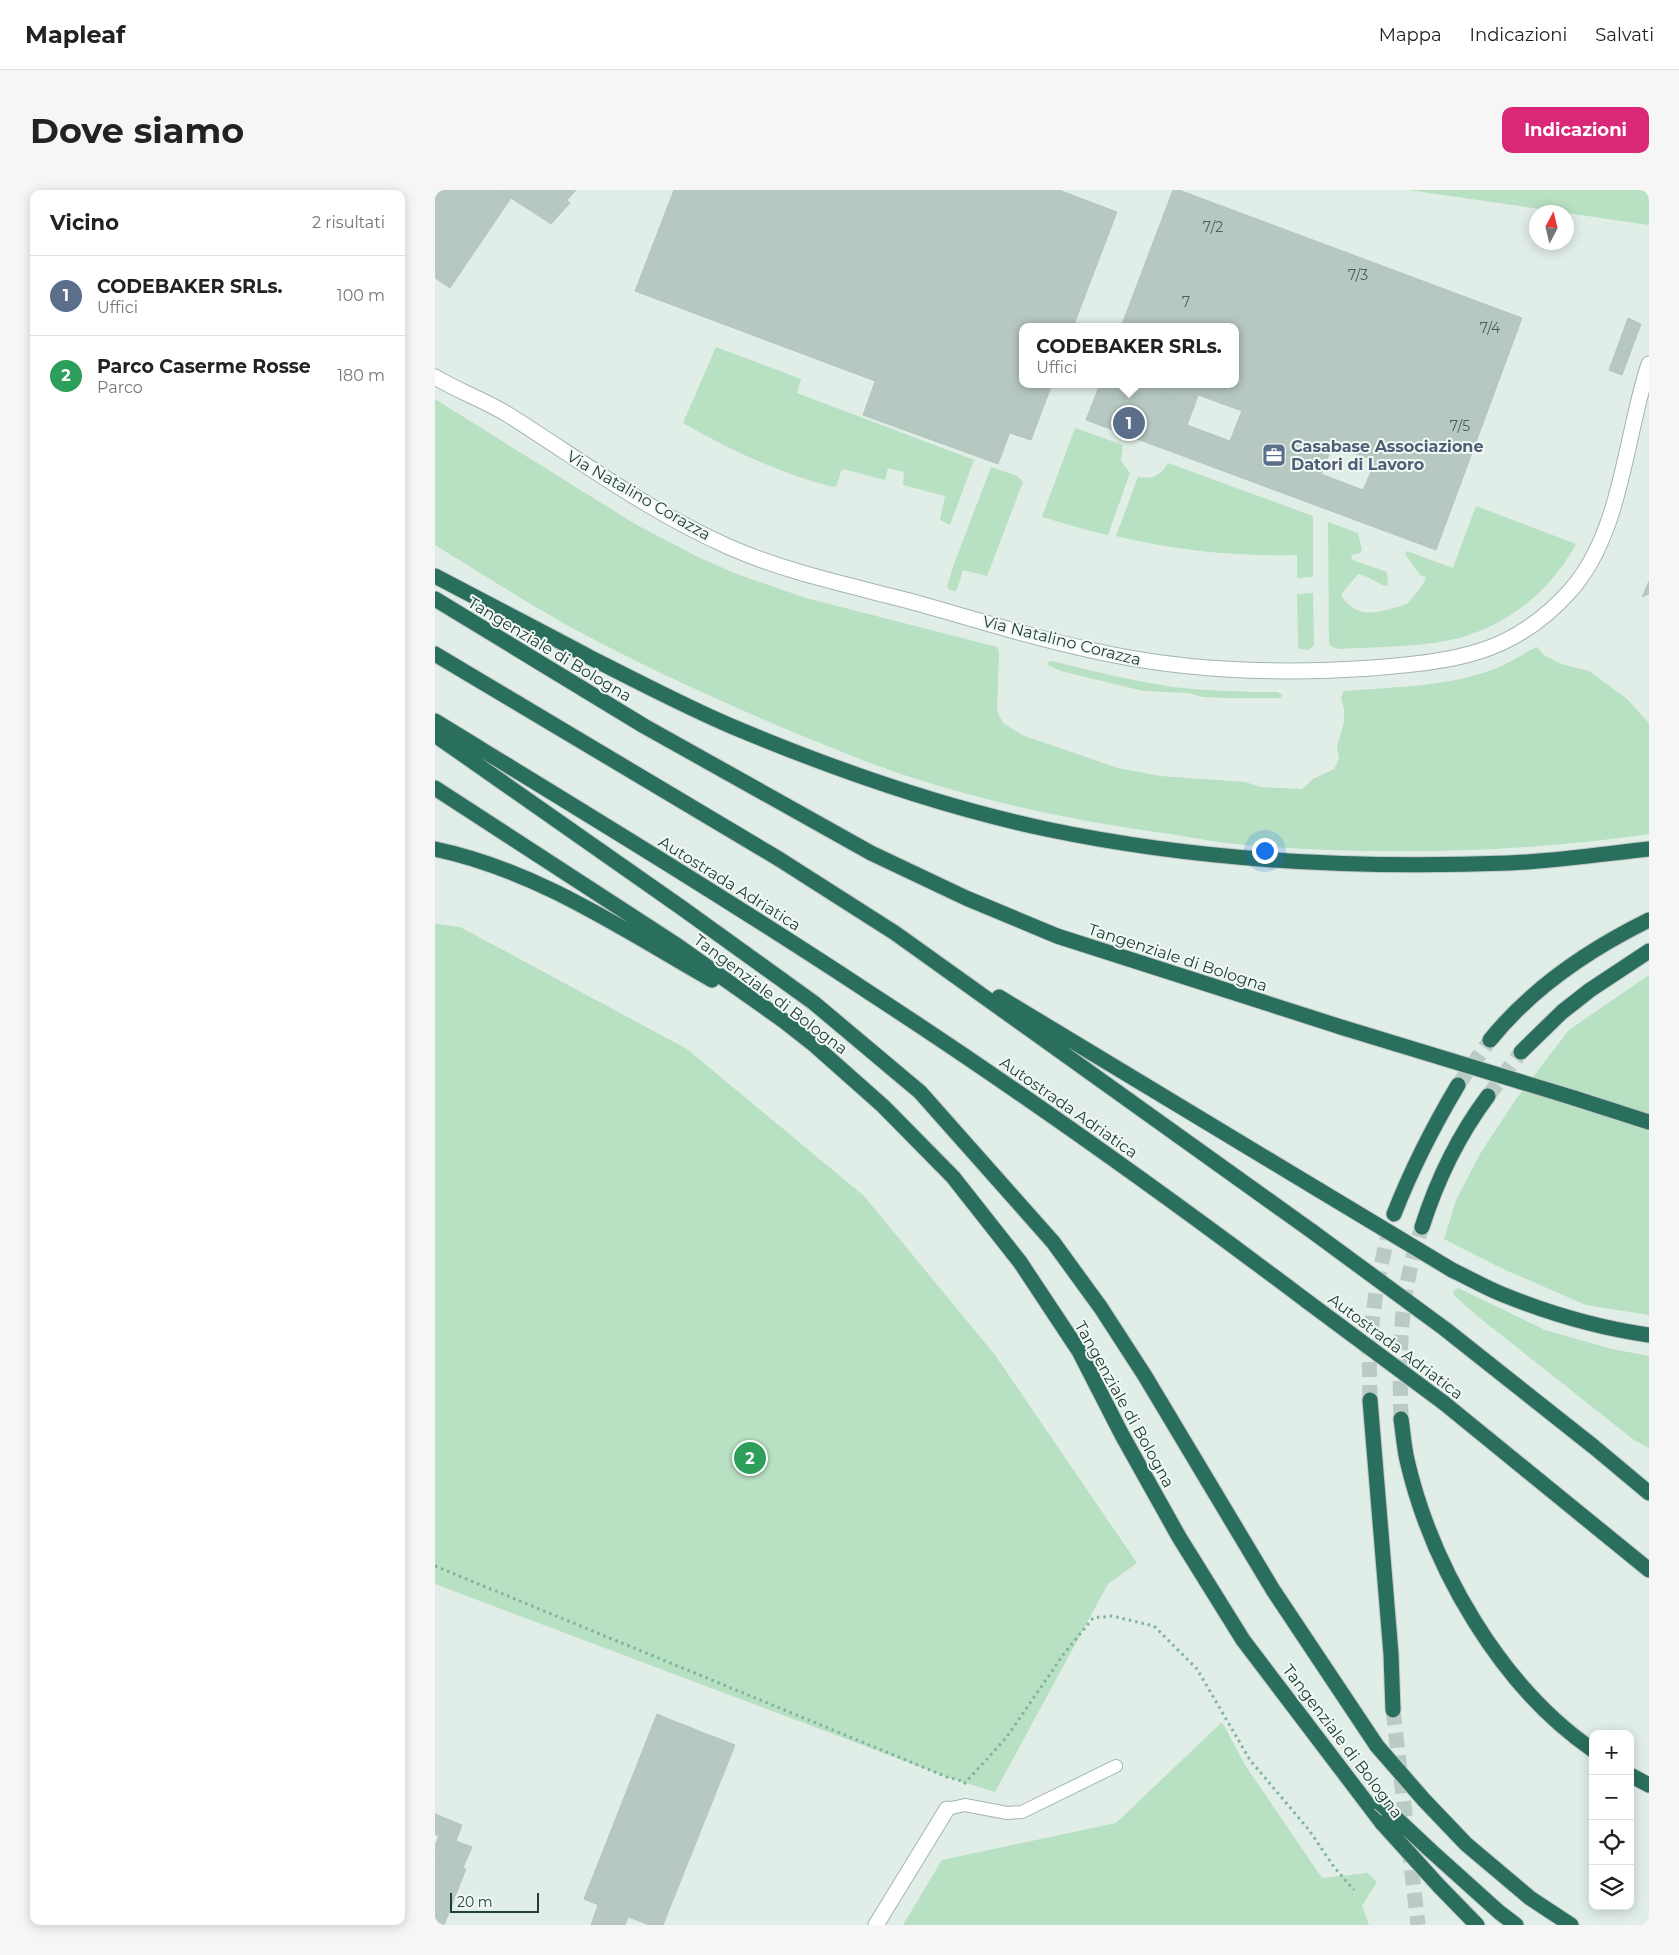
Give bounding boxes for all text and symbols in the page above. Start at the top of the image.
text: Mapleaf [25,20,125,49]
text: Mappa [1379,24,1442,46]
text: Indicazioni [1470,24,1567,46]
text: Salvati [1595,24,1654,46]
button: Indicazioni [1502,107,1649,153]
text: Dove siamo [30,109,244,152]
north arrow [1529,205,1574,250]
text: Vicino [50,210,119,235]
text: 2 risultati [312,213,385,232]
house number: 7/2 [1203,218,1223,236]
house number: 7/3 [1348,266,1368,284]
text: CODEBAKER SRLs. [97,275,283,298]
text: 1 [63,286,69,305]
text: 100 m [337,286,385,305]
house number: 7 [1182,293,1190,311]
text: Uffici [97,298,138,317]
house number: 7/4 [1480,319,1501,337]
popup [1019,323,1239,388]
text: CODEBAKER SRLs. [1036,335,1222,358]
text: Parco Caserme Rosse [97,355,311,378]
text: Uffici [1036,358,1077,377]
text: 2 [61,366,71,385]
text: 180 m [337,366,385,385]
text: Parco [97,378,143,397]
pin: 1 [1113,404,1145,442]
house number: 7/5 [1450,417,1470,435]
place label: Casabase Associazione Datori di Lavoro [1291,437,1484,474]
office icon: Casabase Associazione Datori di Lavoro [1261,442,1287,468]
street label: Via Natalino Corazza [564,447,714,544]
street label: Tangenziale di Bologna [464,593,635,706]
street label: Via Natalino Corazza [981,612,1143,669]
street label: Autostrada Adriatica [655,832,804,935]
your location [1252,838,1278,864]
street label: Tangenziale di Bologna [1086,919,1270,995]
street label: Tangenziale di Bologna [690,930,851,1058]
street label: Autostrada Adriatica [996,1053,1141,1162]
street label: Autostrada Adriatica [1325,1290,1467,1403]
street label: Tangenziale di Bologna [1071,1318,1178,1491]
pin: 2 [734,1439,766,1477]
street label: Tangenziale di Bologna [1279,1661,1407,1822]
map controls [1589,1730,1634,1910]
button: + [1589,1730,1634,1775]
button: − [1589,1775,1634,1820]
button: locate [1589,1820,1634,1865]
button: layers [1589,1865,1634,1910]
scale bar [450,1890,539,1913]
text: 20 m [457,1893,493,1911]

